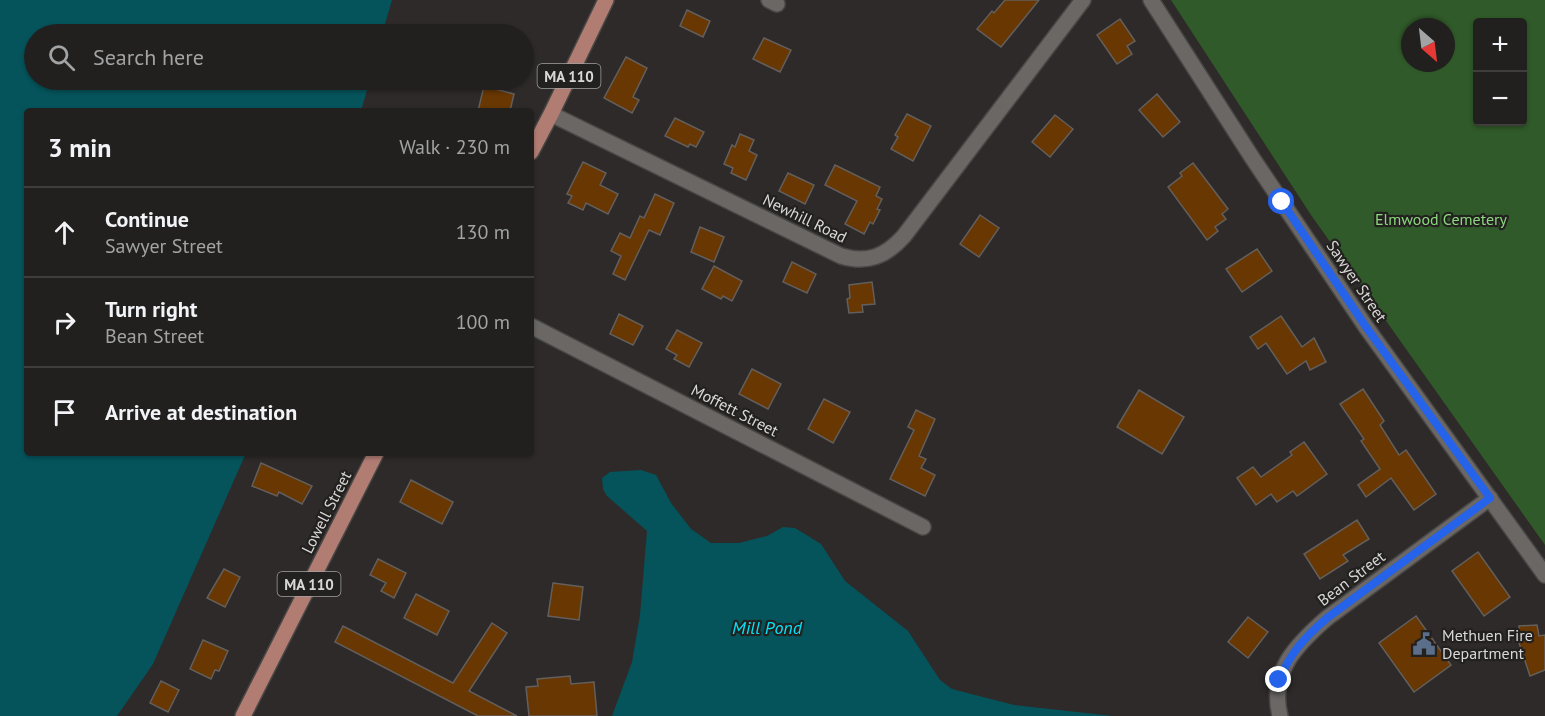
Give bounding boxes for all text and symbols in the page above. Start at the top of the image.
north arrow [1401,18,1455,72]
map controls [1473,18,1527,126]
button: + [1473,18,1527,72]
search box [24,24,534,90]
icon: search [45,41,78,74]
text: Search here [93,43,204,71]
road number: MA 110 [538,64,600,88]
button: − [1473,72,1527,126]
text: 3 min [48,131,111,164]
text: Walk · 230 m [399,134,510,160]
route start [1268,188,1294,214]
street label: Newhill Road [760,189,850,247]
text: Continue [105,205,189,233]
park label: Elmwood Cemetery [1375,209,1508,229]
icon: ahead [48,216,81,249]
text: 130 m [456,219,510,245]
text: Sawyer Street [105,233,223,259]
street label: Sawyer Street [1322,236,1392,326]
text: Turn right [105,295,197,323]
icon: right [48,306,81,339]
text: 100 m [456,309,510,335]
text: Bean Street [105,323,204,349]
street label: Moffett Street [688,379,782,441]
icon: arrive [48,396,81,429]
text: Arrive at destination [105,398,297,426]
street label: Lowell Street [297,467,356,557]
street label: Bean Street [1313,546,1389,610]
road number: MA 110 [278,572,340,596]
water label: Mill Pond [732,616,803,639]
place label: Methuen Fire Department [1442,625,1533,663]
public building icon: Methuen Fire Department [1411,631,1437,657]
route end [1265,666,1291,692]

